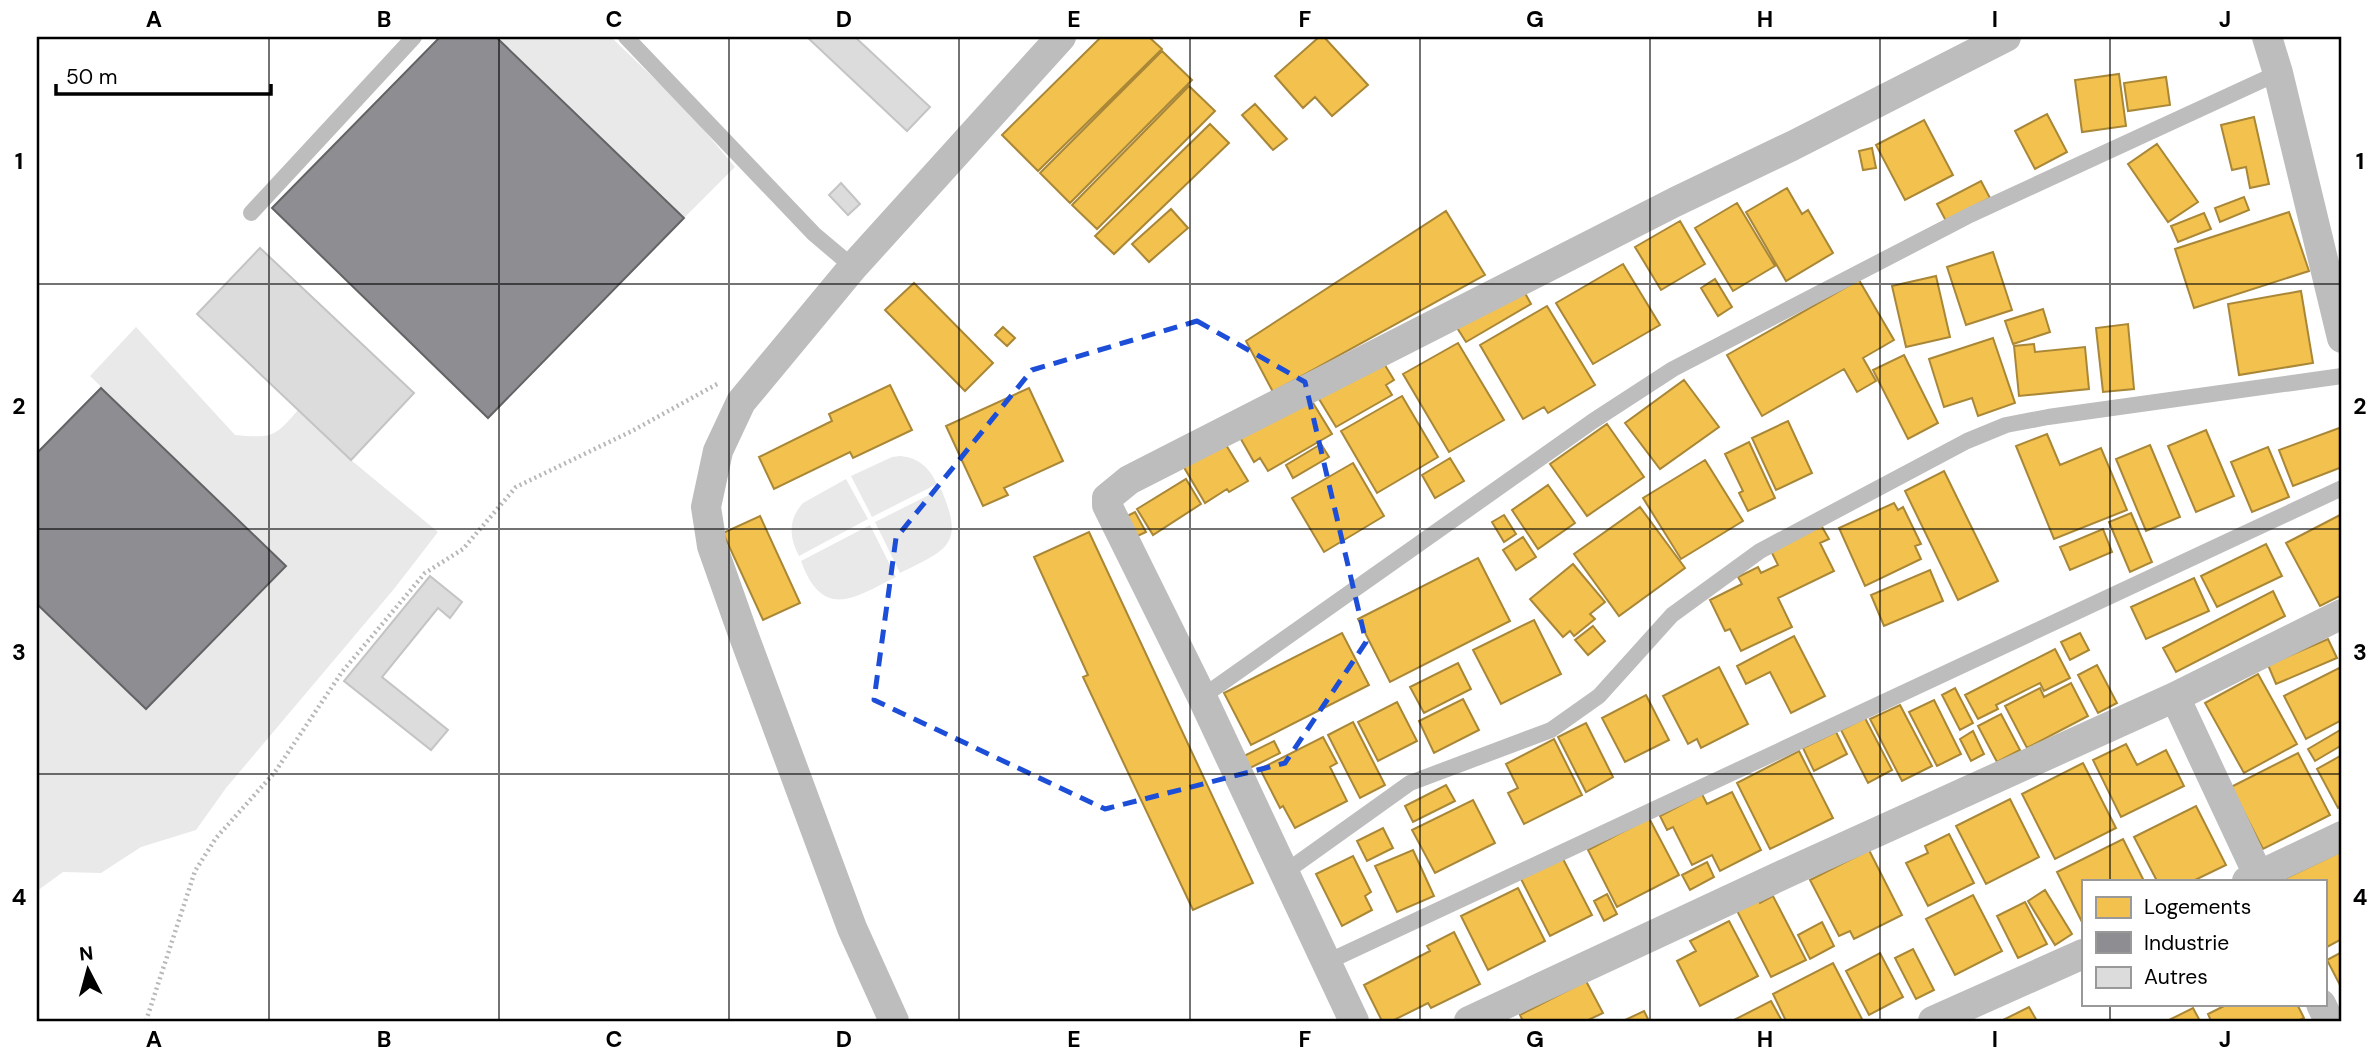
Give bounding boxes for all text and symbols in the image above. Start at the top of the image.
text: A [146,4,162,34]
text: B [377,4,391,34]
text: C [606,4,622,34]
text: D [836,4,852,34]
text: E [1067,4,1081,34]
text: F [1299,4,1312,34]
text: G [1526,4,1544,34]
text: H [1757,4,1773,34]
text: I [1992,4,1998,34]
text: J [2219,4,2231,34]
scale bar [56,52,271,96]
text: 50 m [66,63,117,91]
text: 1 [15,146,23,176]
text: 1 [2356,146,2364,176]
text: 2 [12,391,26,421]
text: 2 [2353,391,2367,421]
text: 3 [12,637,26,667]
text: 3 [2353,637,2367,667]
legend [2082,880,2326,1006]
text: 4 [12,882,27,912]
text: 4 [2353,882,2368,912]
text: Logements [2144,893,2251,921]
text: Industrie [2144,929,2229,957]
north arrow [52,936,122,1006]
text: N [78,940,94,967]
text: Autres [2144,963,2208,991]
text: A [146,1024,162,1054]
text: B [377,1024,391,1054]
text: C [606,1024,622,1054]
text: D [836,1024,852,1054]
text: E [1067,1024,1081,1054]
text: F [1299,1024,1312,1054]
text: G [1526,1024,1544,1054]
text: H [1757,1024,1773,1054]
text: I [1992,1024,1998,1054]
text: J [2219,1024,2231,1054]

